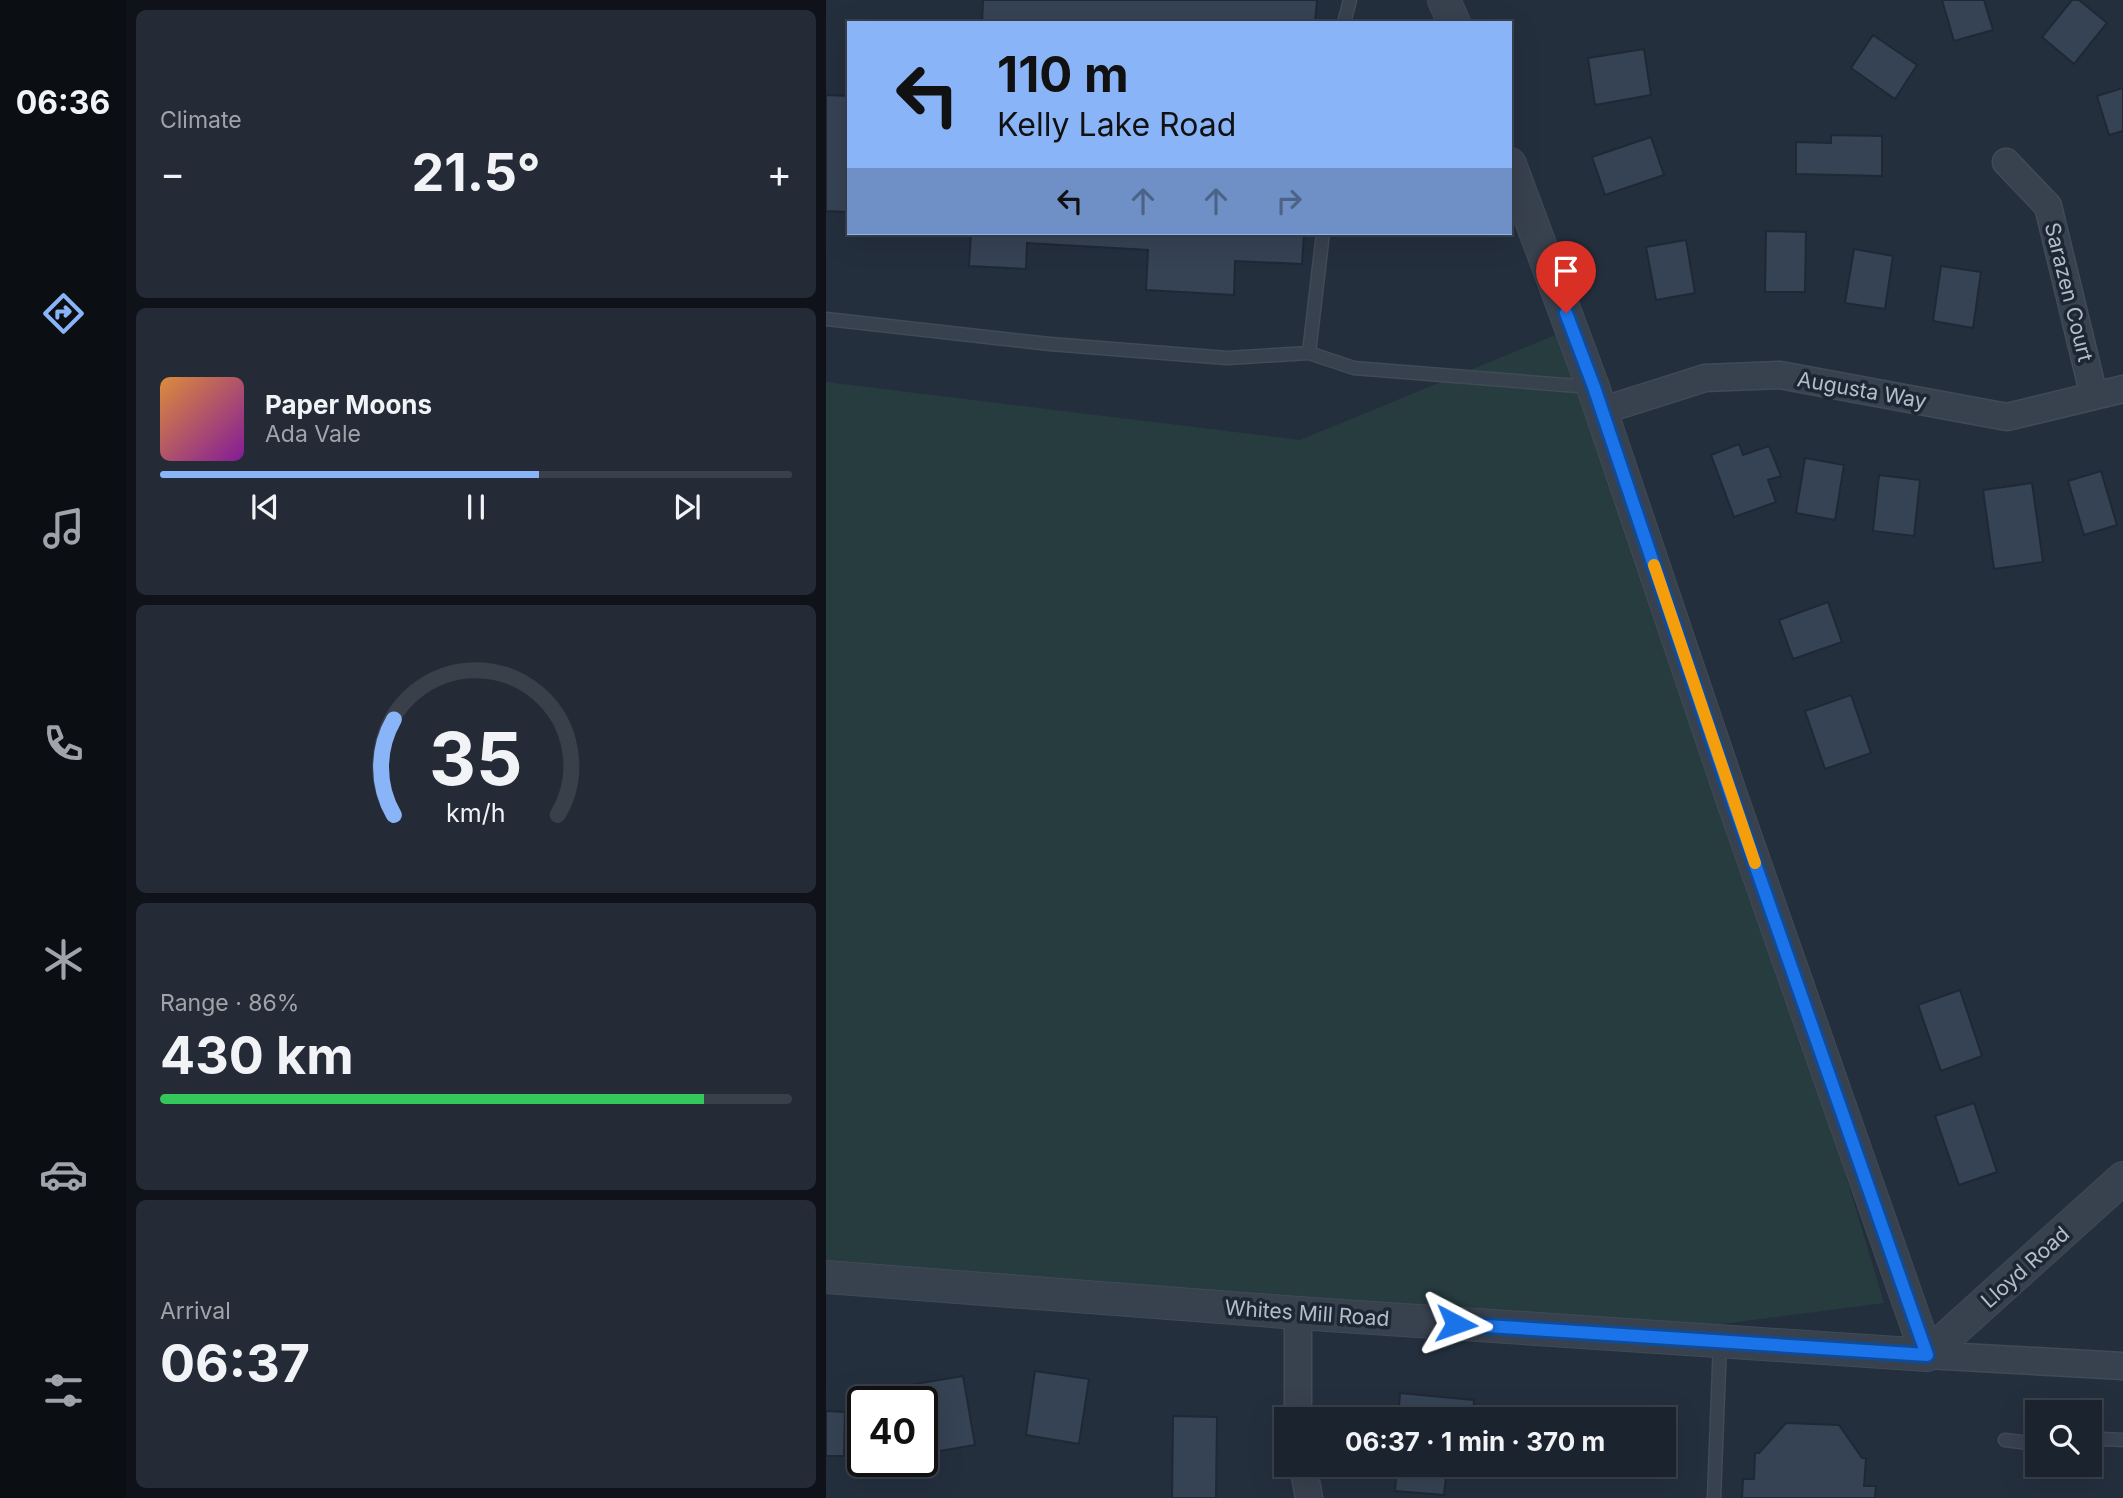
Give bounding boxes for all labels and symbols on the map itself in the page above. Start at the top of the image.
street label: Sarazen Court [2040,220,2098,364]
pin [1536,241,1596,313]
street label: Augusta Way [1795,366,1929,414]
street label: Lloyd Road [1976,1221,2074,1313]
position arrow [1419,1287,1493,1361]
street label: Whites Mill Road [1224,1295,1390,1331]
speed limit sign: 40 [847,1386,938,1477]

